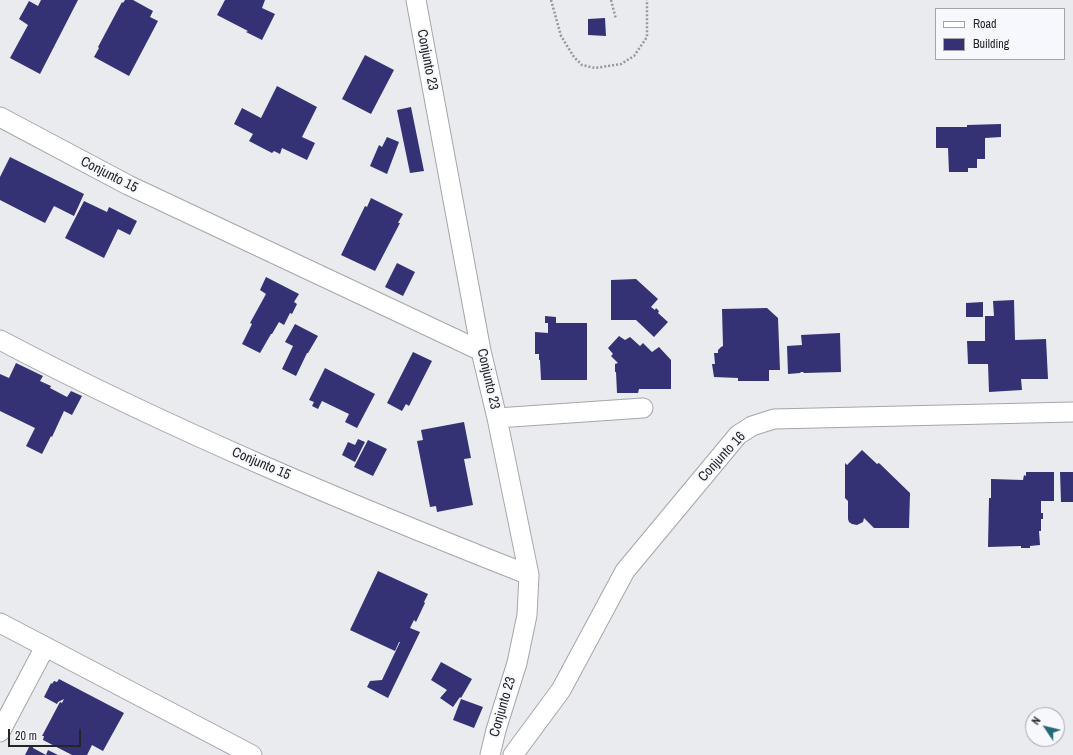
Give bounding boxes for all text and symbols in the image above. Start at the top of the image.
legend [935,8,1065,60]
text: Road [973,16,997,32]
street label: Conjunto 23 [413,28,441,92]
text: Building [973,36,1009,52]
street label: Conjunto 15 [78,153,140,197]
street label: Conjunto 23 [473,347,503,411]
street label: Conjunto 16 [695,429,749,485]
street label: Conjunto 15 [229,444,293,484]
street label: Conjunto 23 [486,675,520,739]
north arrow [1025,707,1065,747]
text: N [1028,714,1044,727]
scale bar [10,721,83,747]
text: 20 m [15,728,37,744]

